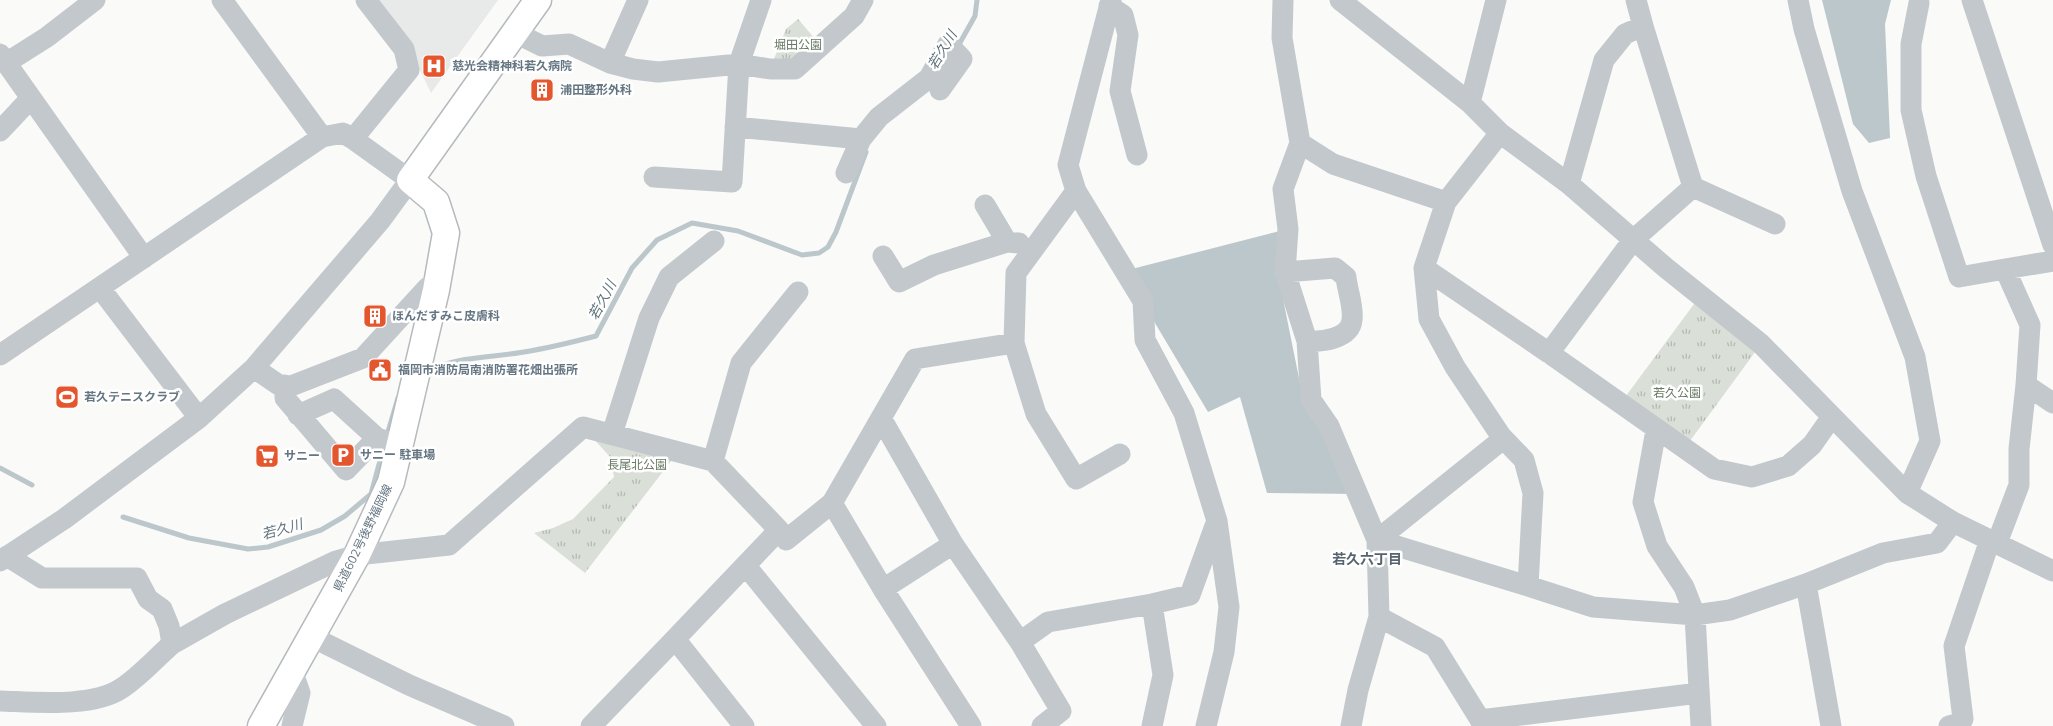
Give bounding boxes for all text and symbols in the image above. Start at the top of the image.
water label: 若久川 [923,26,962,73]
park label: 堀田公園 [774,37,822,53]
hospital icon: 慈光会精神科若久病院 [421,53,447,79]
place label: 慈光会精神科若久病院 [452,58,572,74]
building icon: 浦田整形外科 [529,77,555,103]
place label: 浦田整形外科 [560,82,632,98]
water label: 若久川 [584,275,622,323]
building icon: ほんだすみこ皮膚科 [362,303,388,329]
place label: ほんだすみこ皮膚科 [392,308,500,324]
public building icon: 福岡市消防局南消防署花畑出張所 [367,357,393,383]
place label: 福岡市消防局南消防署花畑出張所 [398,362,578,378]
sports icon: 若久テニスクラブ [54,384,80,410]
park label: 若久公園 [1653,385,1701,401]
place label: 若久テニスクラブ [84,389,180,405]
parking icon: サニー 駐車場 [330,442,356,468]
supermarket icon: サニー [254,443,280,469]
place label: サニー 駐車場 [360,447,435,463]
place label: サニー [284,448,320,464]
park label: 長尾北公園 [607,457,667,473]
street label: 県道602号後野福岡線 [330,482,396,594]
water label: 若久川 [259,514,307,544]
district label: 若久六丁目 [1332,550,1402,569]

